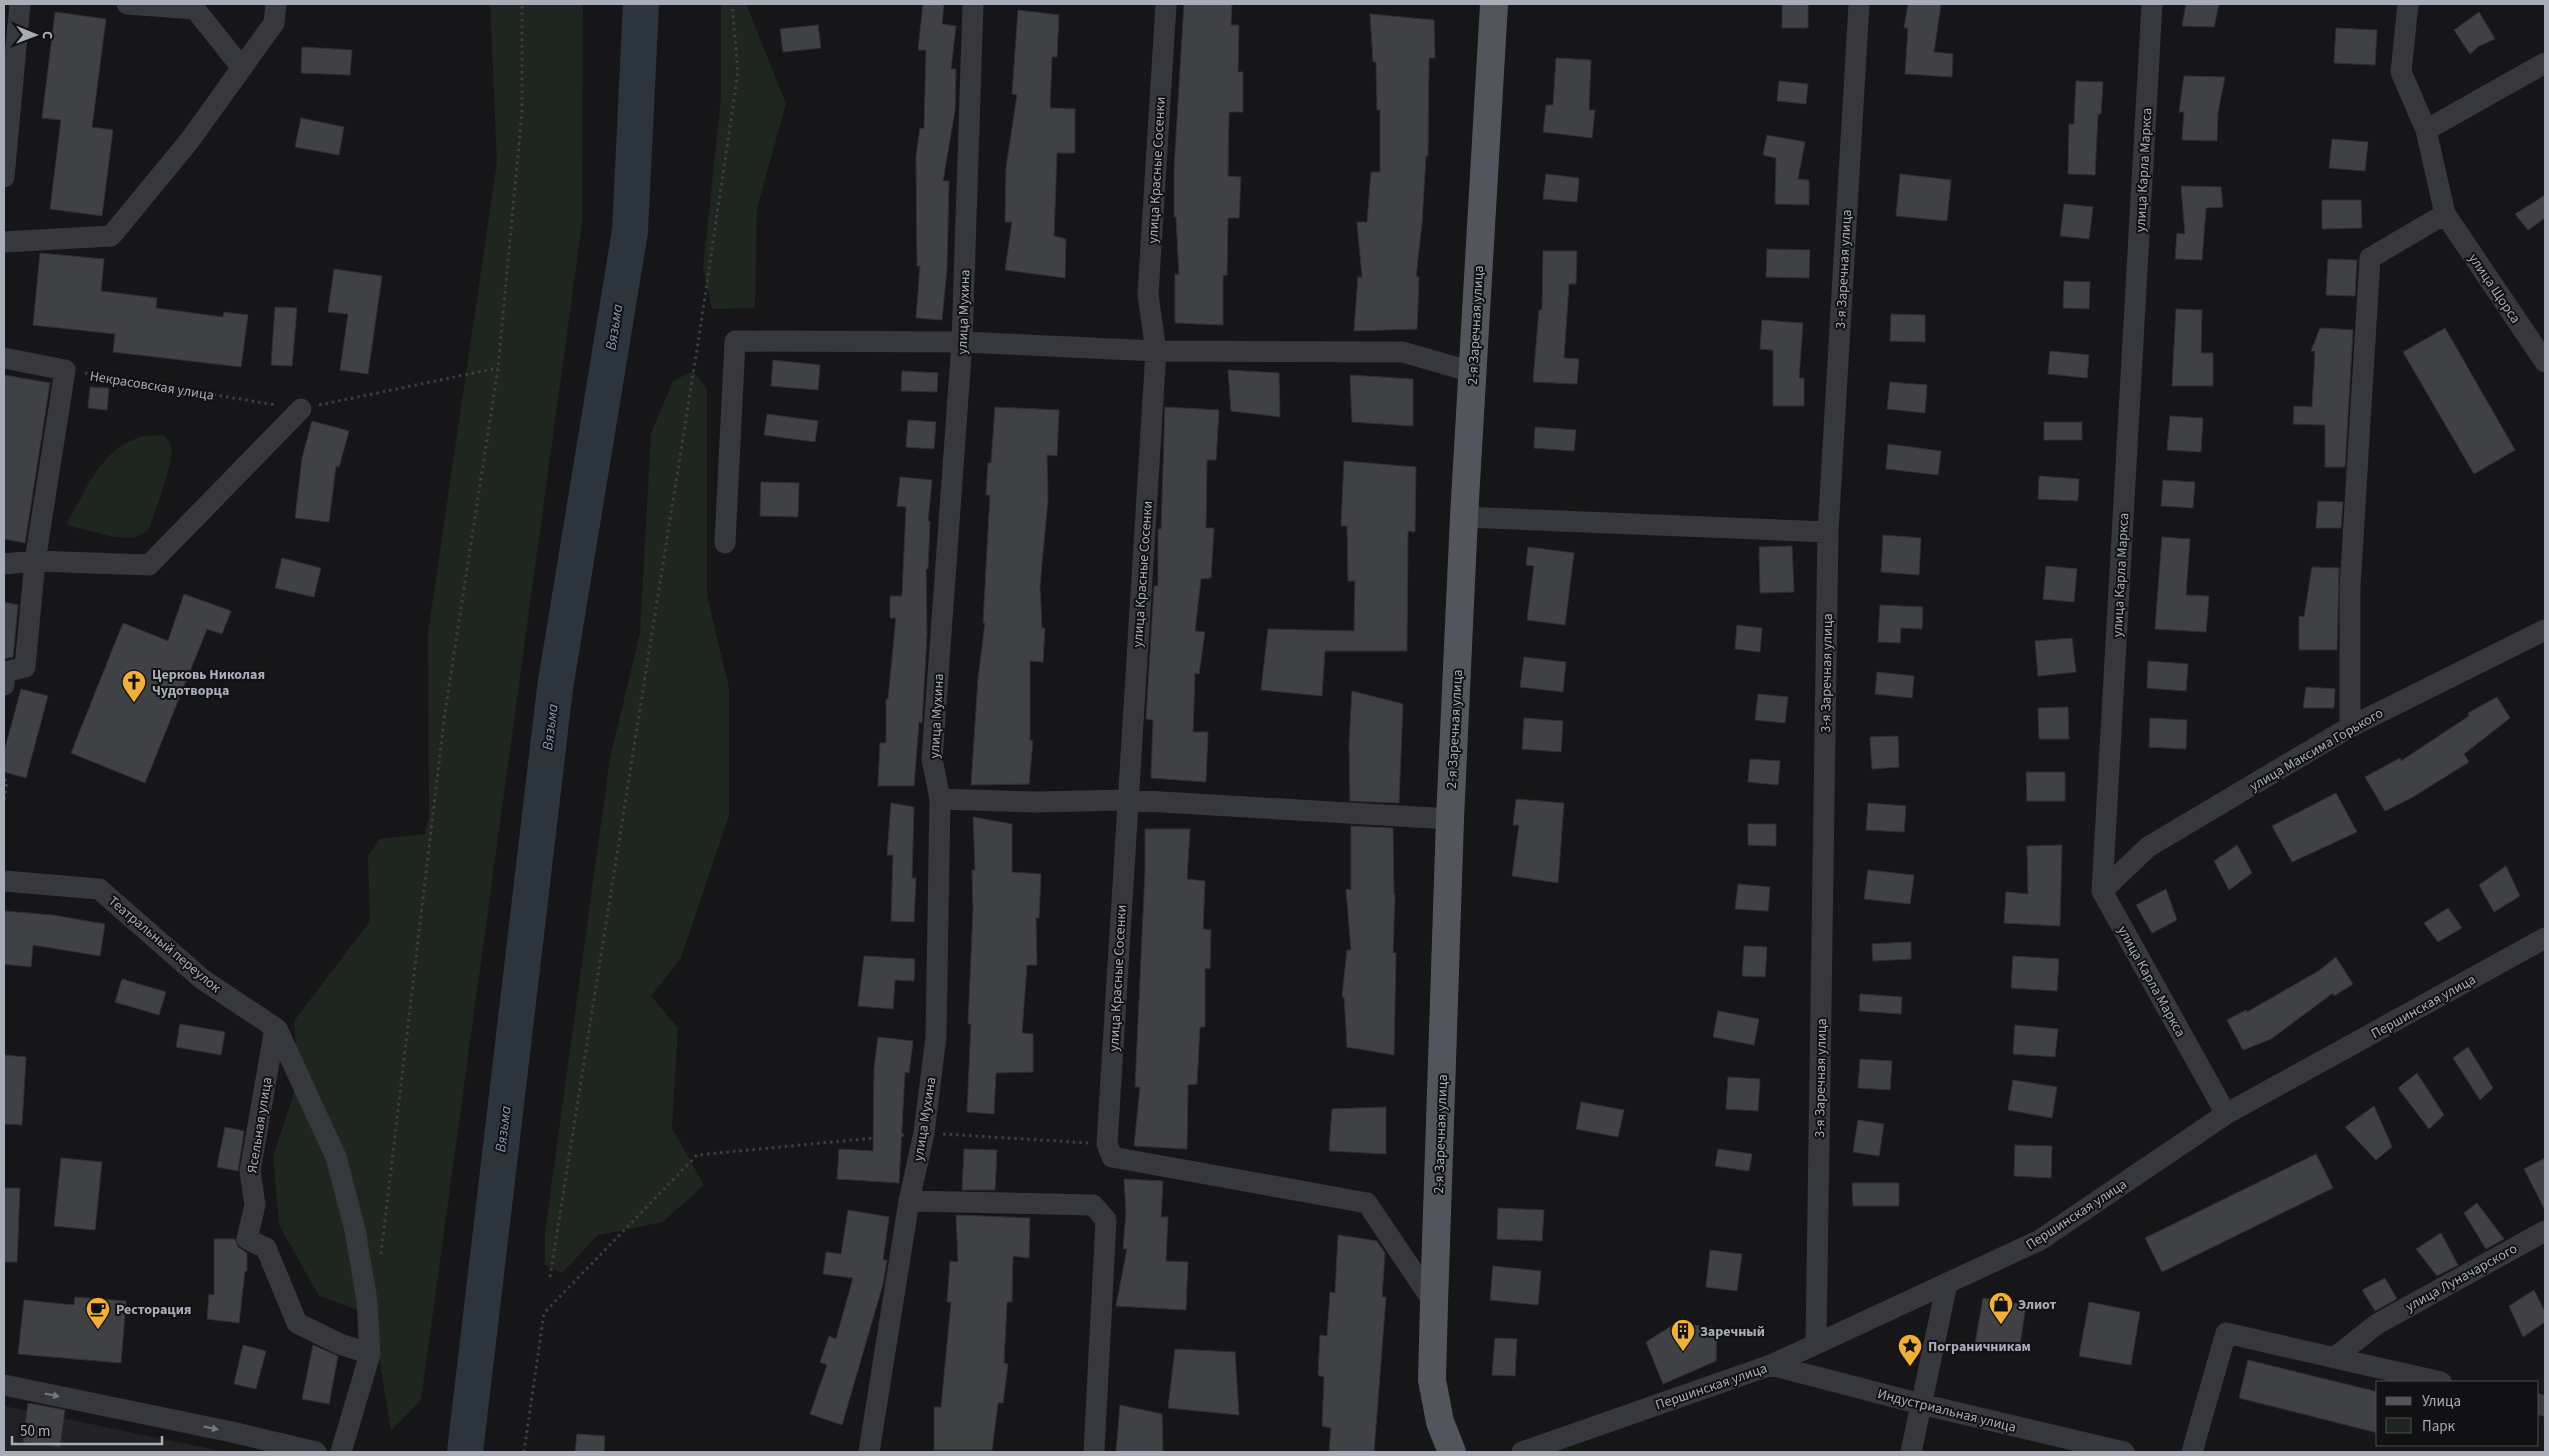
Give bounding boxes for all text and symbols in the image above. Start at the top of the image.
north arrow [10,10,60,60]
text: С [37,31,57,39]
street label: улица Красные Сосенки [1143,96,1171,244]
street label: улица Карла Маркса [2131,107,2157,233]
street label: 3-я Заречная улица [1831,209,1857,329]
street label: улица Щорса [2463,250,2525,328]
street label: 2-я Заречная улица [1463,265,1489,385]
street label: улица Мухина [953,269,975,355]
water label: Вязьма [600,302,629,352]
street label: Некрасовская улица [88,366,215,406]
street label: улица Красные Сосенки [1128,500,1158,648]
street label: улица Карла Маркса [2108,512,2134,638]
street label: 3-я Заречная улица [1816,613,1838,733]
place label: Церковь Николая Чудотворца [152,665,265,701]
church icon: Церковь Николая Чудотворца [121,669,147,703]
street label: 2-я Заречная улица [1442,669,1468,789]
street label: улица Мухина [925,673,949,759]
water label: Вязьма [537,703,564,751]
street label: улица Максима Горького [2246,703,2387,796]
street label: Театральный переулок [104,892,225,998]
street label: улица Красные Сосенки [1104,904,1132,1052]
street label: улица Карла Маркса [2112,922,2190,1041]
street label: Першинская улица [2367,970,2479,1044]
street label: 3-я Заречная улица [1810,1018,1832,1138]
street label: 2-я Заречная улица [1429,1074,1453,1194]
street label: Ясельная улица [243,1076,277,1175]
street label: улица Мухина [908,1076,942,1163]
water label: Вязьма [490,1105,517,1153]
street label: Першинская улица [2022,1175,2131,1255]
street label: улица Луначарского [2402,1239,2521,1317]
shop icon: Элиот [1988,1291,2014,1325]
place label: Элиот [2018,1295,2057,1315]
cafe icon: Ресторация [85,1296,111,1330]
place label: Ресторация [116,1300,191,1320]
building icon: Заречный [1670,1318,1696,1352]
place label: Заречный [1700,1322,1765,1342]
place icon: Пограничникам [1897,1333,1923,1367]
place label: Пограничникам [1928,1337,2031,1357]
street label: Першинская улица [1653,1358,1770,1415]
legend [2376,1381,2539,1446]
street label: Индустриальная улица [1875,1384,2018,1438]
one-way arrow [44,1391,59,1399]
text: Улица [2422,1391,2461,1412]
scale bar [12,1414,162,1446]
text: Парк [2422,1416,2456,1437]
text: 50 m [20,1421,50,1442]
one-way arrow [203,1424,219,1432]

